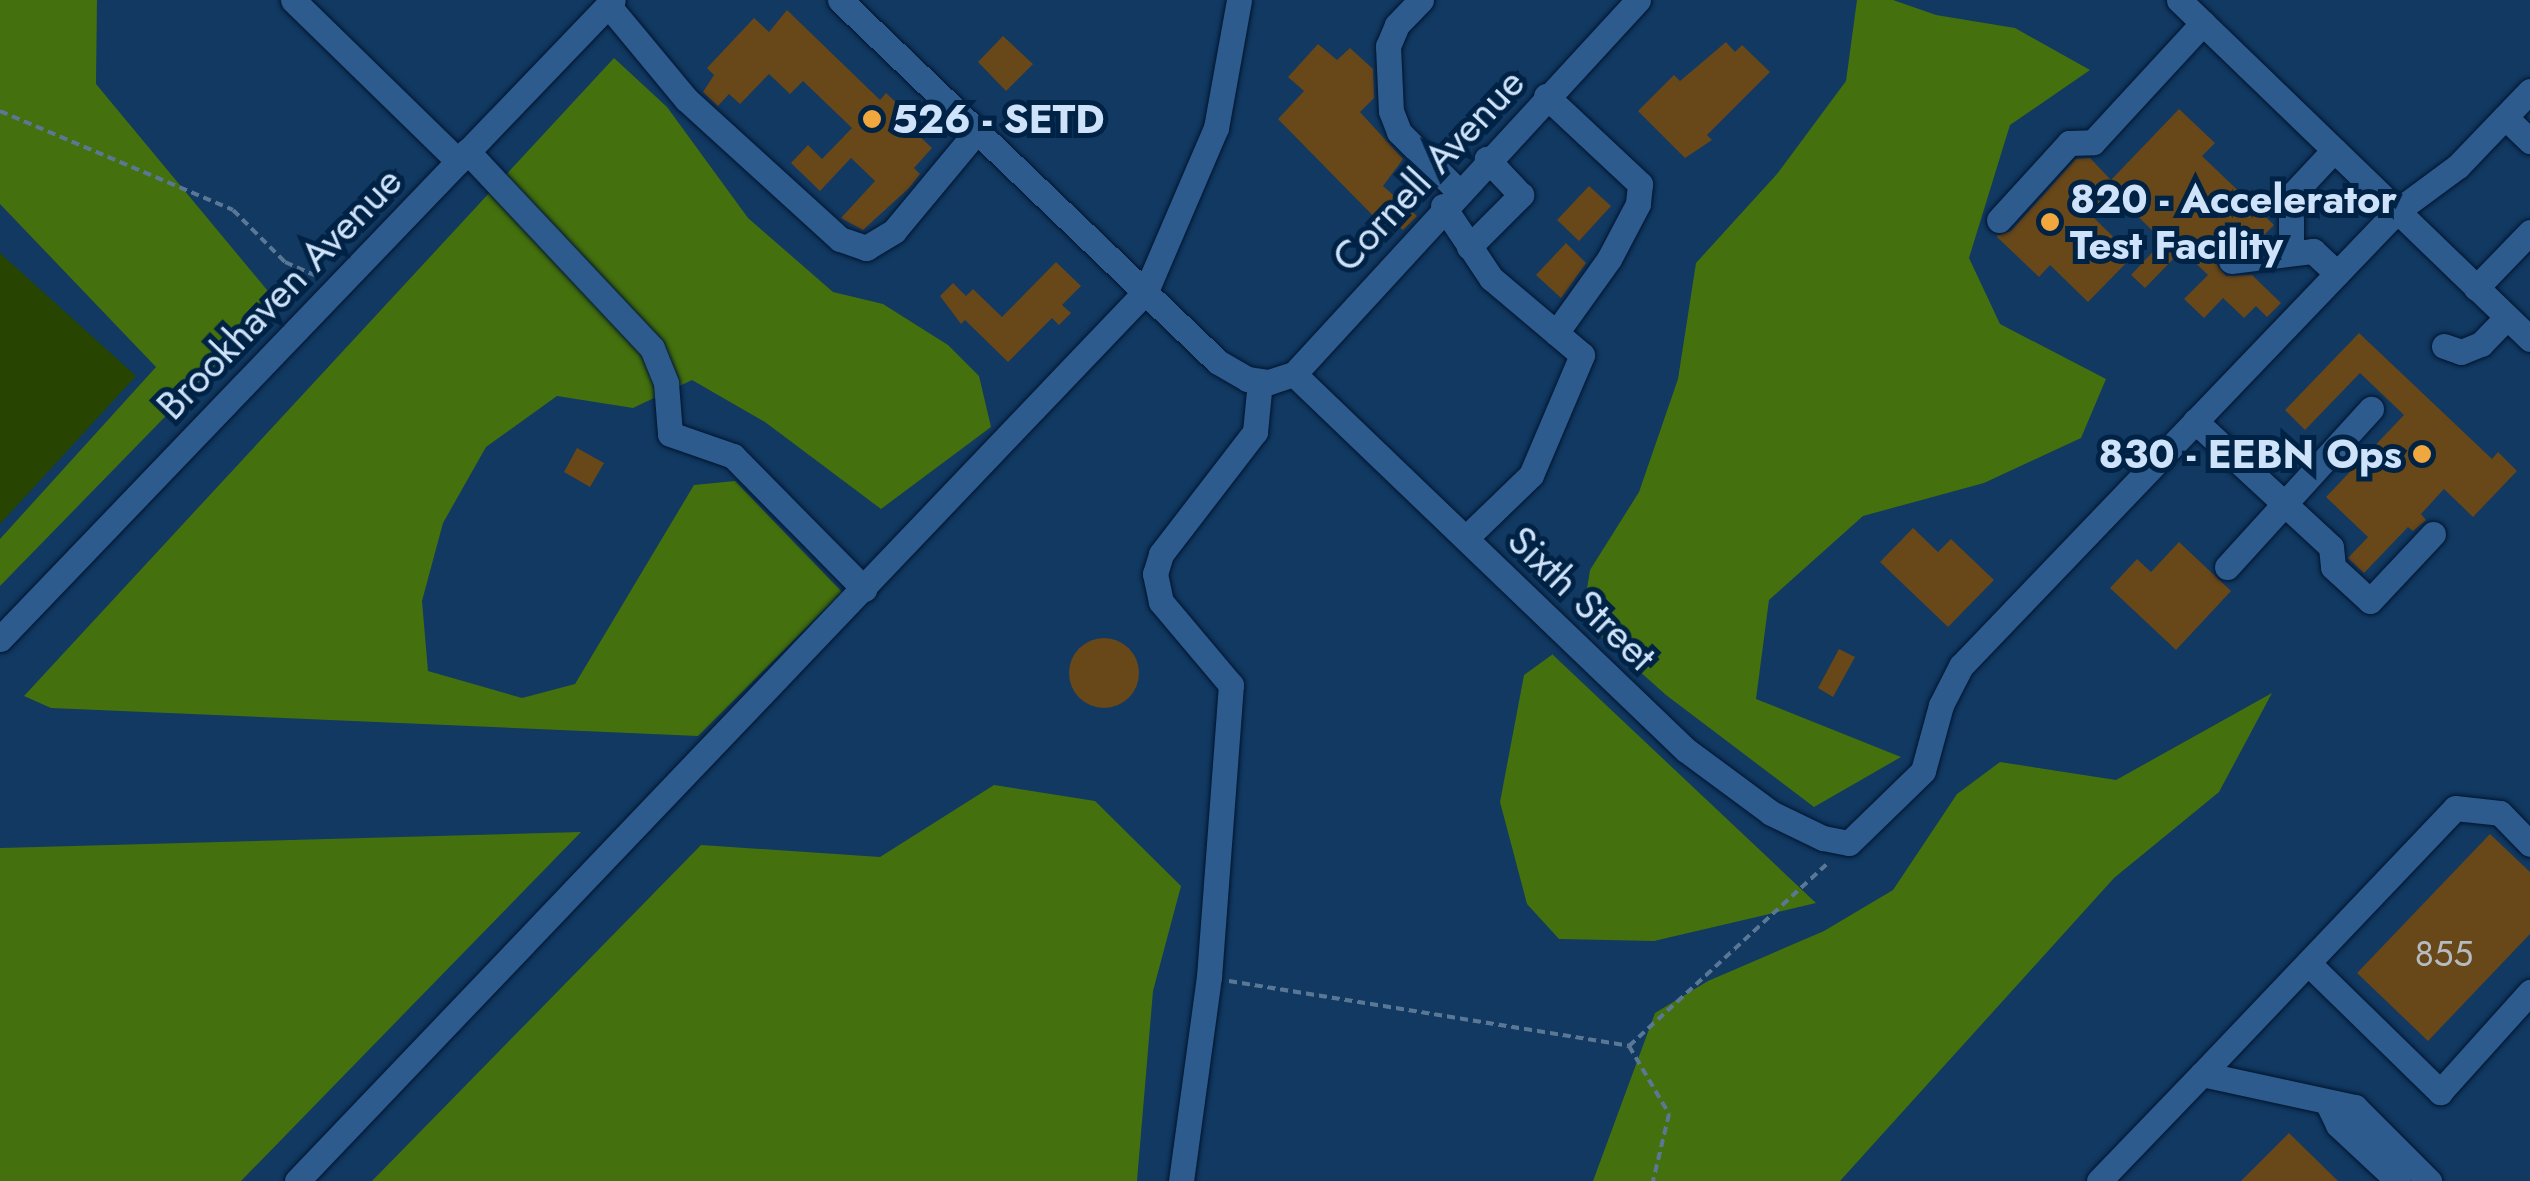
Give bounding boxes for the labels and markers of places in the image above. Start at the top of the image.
place label: 526 - SETD [892,95,1105,143]
marker: 526 - SETD [861,108,883,130]
place label: 820 - Accelerator Test Facility [2070,175,2397,269]
marker: 820 - Accelerator Test Facility [2039,211,2061,233]
place label: 830 - EEBN Ops [2098,430,2402,478]
marker: 830 - EEBN Ops [2411,443,2433,465]

